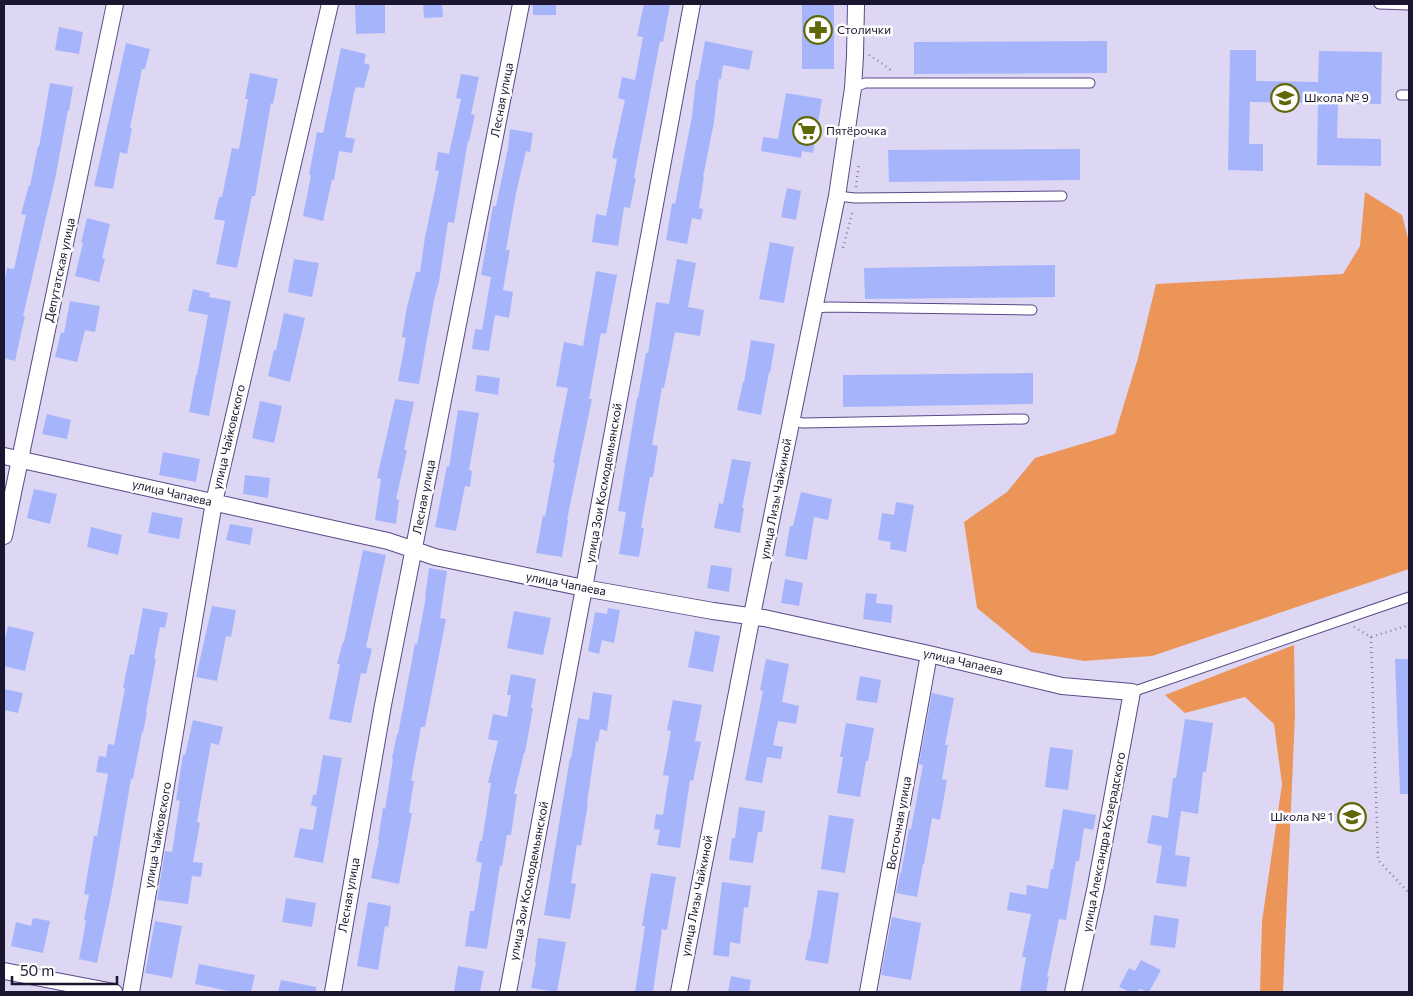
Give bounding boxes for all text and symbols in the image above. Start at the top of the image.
pharmacy icon: Столички [803,15,833,45]
place label: Столички [837,22,891,36]
street label: Лесная улица [487,61,515,138]
school or university icon: Школа № 9 [1270,83,1300,113]
place label: Школа № 9 [1304,90,1369,104]
supermarket icon: Пятёрочка [792,116,822,146]
place label: Пятёрочка [826,123,886,137]
street label: Депутатская улица [41,216,77,323]
street label: улица Чайковского [209,383,247,491]
street label: улица Зои Космодемьянской [582,402,624,564]
street label: улица Лизы Чайкиной [756,437,794,561]
street label: Лесная улица [409,458,437,535]
street label: улица Чапаева [131,476,213,508]
street label: улица Чапаева [525,568,607,598]
street label: улица Чапаева [922,645,1004,677]
street label: улица Александра Козерадского [1079,751,1127,933]
street label: Восточная улица [883,775,913,871]
street label: улица Чайковского [141,781,173,889]
street label: улица Зои Космодемьянской [506,800,550,962]
school or university icon: Школа № 1 [1337,802,1367,832]
place label: Школа № 1 [1270,809,1333,823]
street label: улица Лизы Чайкиной [677,834,715,958]
street label: Лесная улица [335,856,361,933]
scale bar [12,954,118,986]
text: 50 m [20,961,54,979]

